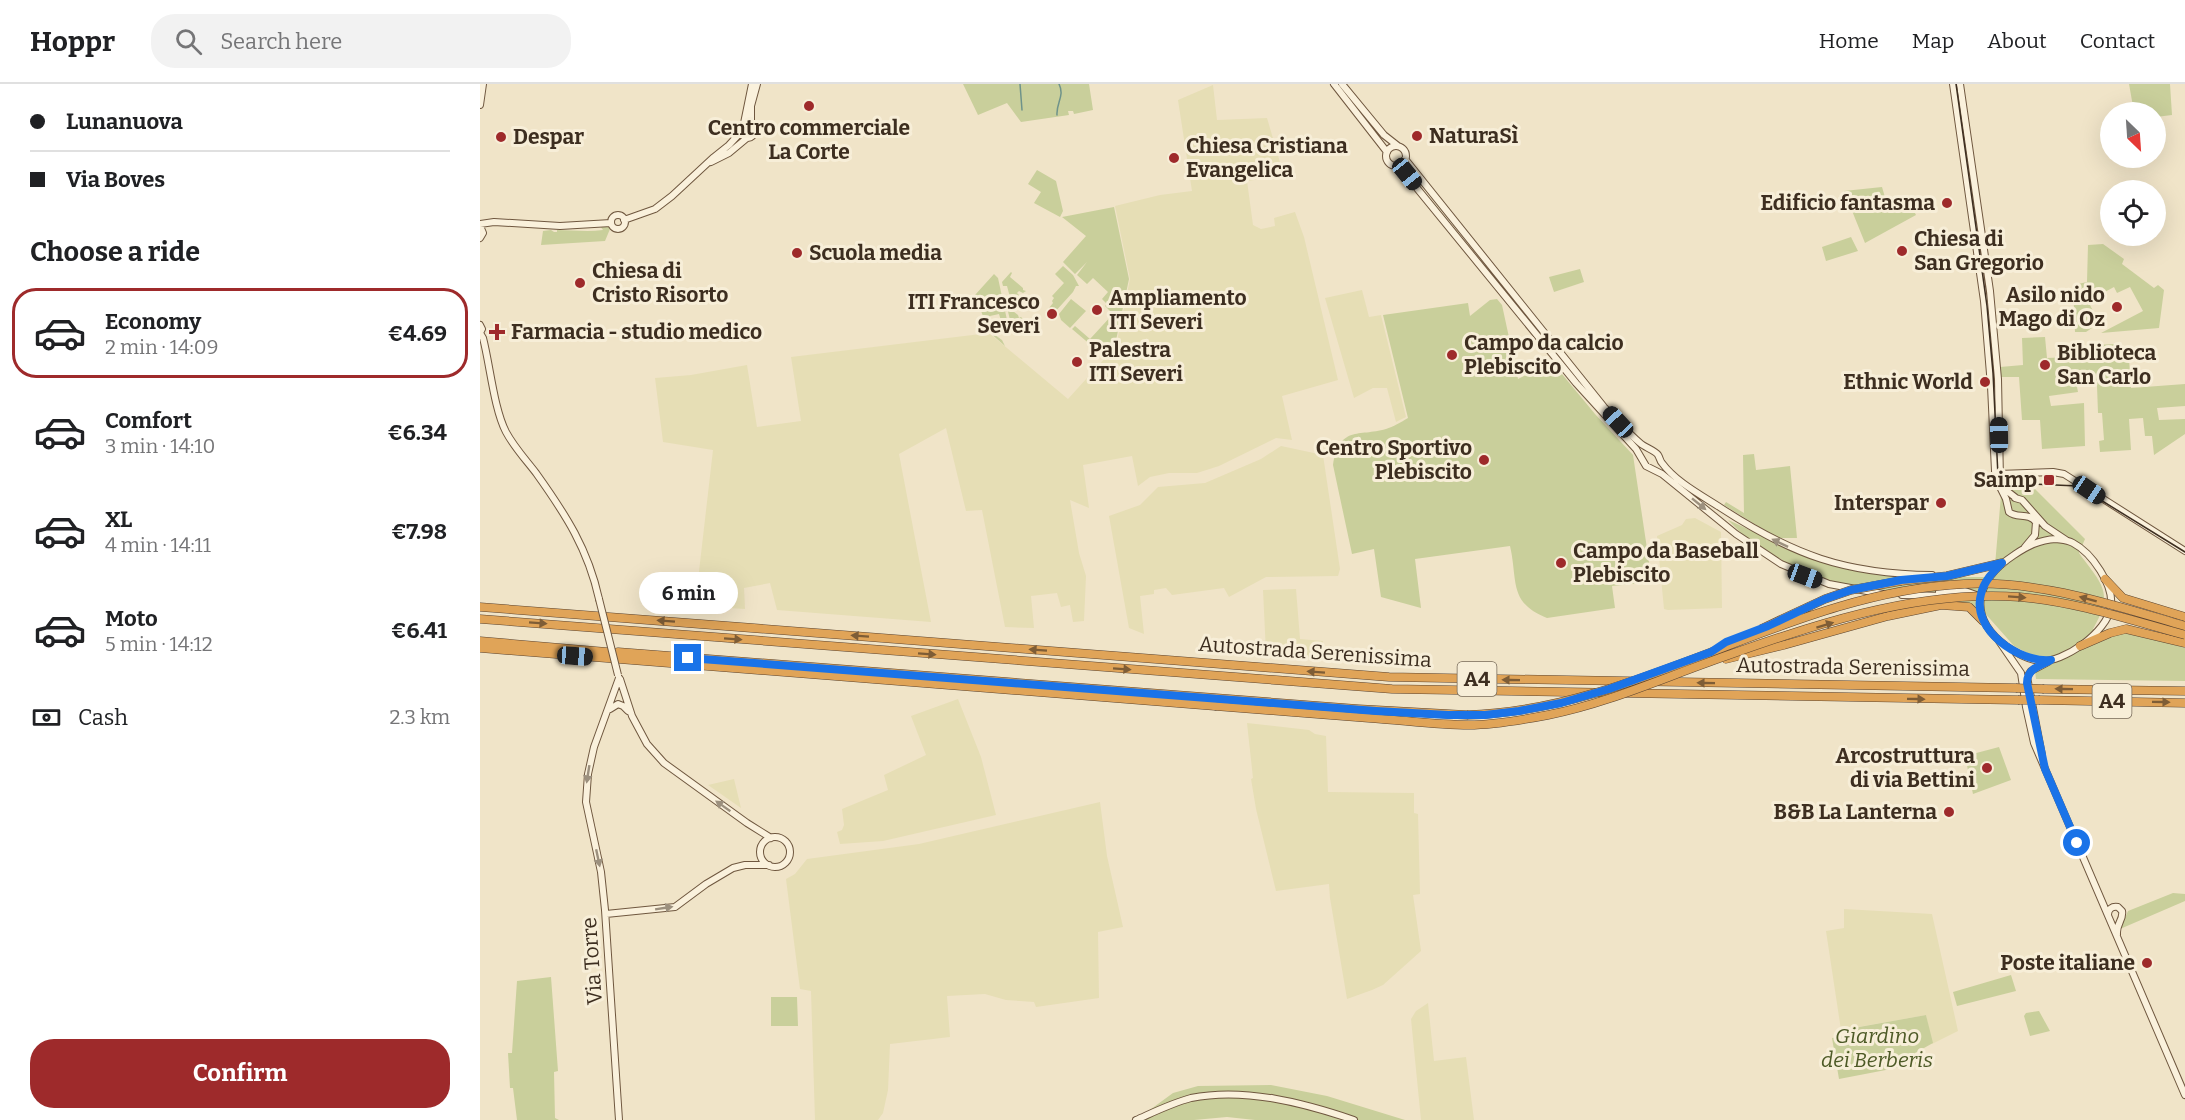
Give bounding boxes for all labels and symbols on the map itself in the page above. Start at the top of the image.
marker: Centro commerciale La Corte [802,99,816,113]
north arrow [2100,102,2166,168]
place label: Centro commerciale La Corte [708,115,910,165]
place label: NaturaSì [1429,123,1518,149]
place label: Despar [513,124,584,150]
marker: NaturaSì [1410,129,1424,143]
marker: Despar [494,130,508,144]
place label: Chiesa Cristiana Evangelica [1186,133,1348,183]
marker: Chiesa Cristiana Evangelica [1167,151,1181,165]
car [1389,154,1425,194]
place label: Edificio fantasma [1760,190,1935,216]
marker: Edificio fantasma [1940,196,1954,210]
place label: Chiesa di San Gregorio [1914,226,2044,276]
place label: Scuola media [809,240,942,266]
marker: Chiesa di San Gregorio [1895,244,1909,258]
marker: Scuola media [790,246,804,260]
place label: Chiesa di Cristo Risorto [592,258,728,308]
marker: Chiesa di Cristo Risorto [573,276,587,290]
place label: Asilo nido Mago di Oz [1998,282,2105,332]
place label: Ampliamento ITI Severi [1109,285,1247,335]
place label: ITI Francesco Severi [908,289,1040,339]
marker: Asilo nido Mago di Oz [2110,300,2124,314]
marker: Ampliamento ITI Severi [1090,303,1104,317]
marker: ITI Francesco Severi [1045,307,1059,321]
place label: Farmacia - studio medico [511,319,762,345]
marker: Farmacia - studio medico [488,323,506,341]
place label: Campo da calcio Plebiscito [1464,330,1624,380]
place label: Palestra ITI Severi [1089,337,1183,387]
place label: Biblioteca San Carlo [2057,340,2157,390]
marker: Campo da calcio Plebiscito [1445,348,1459,362]
marker: Palestra ITI Severi [1070,355,1084,369]
marker: Biblioteca San Carlo [2038,358,2052,372]
place label: Ethnic World [1843,369,1973,395]
marker: Ethnic World [1978,375,1992,389]
car [1599,403,1637,441]
car [1990,417,2008,453]
place label: Centro Sportivo Plebiscito [1316,435,1472,485]
marker: Centro Sportivo Plebiscito [1477,453,1491,467]
place label: Saimp [1973,467,2037,493]
car [2069,472,2109,508]
marker: Saimp [2042,473,2056,487]
place label: Interspar [1834,490,1929,516]
marker: Interspar [1934,496,1948,510]
one-way arrow [1691,497,1707,510]
place label: Campo da Baseball Plebiscito [1573,538,1759,588]
one-way arrow [1771,539,1788,548]
marker: Campo da Baseball Plebiscito [1554,556,1568,570]
car [1785,561,1825,591]
callout: 6 min [638,571,738,613]
one-way arrow [2008,593,2027,602]
one-way arrow [2079,593,2097,603]
one-way arrow [656,616,675,626]
one-way arrow [529,619,548,628]
one-way arrow [1816,619,1834,629]
one-way arrow [851,631,870,641]
street label: Autostrada Serenissima [1197,631,1433,673]
one-way arrow [723,634,742,643]
route end [674,644,701,671]
one-way arrow [1029,645,1048,655]
car [556,646,594,666]
one-way arrow [918,649,937,658]
street label: Autostrada Serenissima [1736,652,1971,682]
road number: A4 [1458,662,1496,696]
one-way arrow [1112,664,1131,673]
one-way arrow [1307,667,1326,676]
one-way arrow [1502,675,1521,684]
one-way arrow [1696,678,1715,688]
one-way arrow [2054,684,2073,694]
road number: A4 [2092,684,2132,718]
one-way arrow [1906,694,1925,704]
one-way arrow [2152,697,2171,707]
place label: Arcostruttura di via Bettini [1835,743,1975,793]
marker: Arcostruttura di via Bettini [1980,761,1994,775]
one-way arrow [584,765,593,784]
place label: B&B La Lanterna [1773,799,1937,825]
one-way arrow [715,800,731,812]
marker: B&B La Lanterna [1942,805,1956,819]
route start [2063,829,2090,856]
one-way arrow [593,848,603,867]
one-way arrow [654,904,673,913]
street label: Via Torre [576,916,608,1006]
place label: Poste italiane [2000,950,2135,976]
marker: Poste italiane [2140,956,2154,970]
park label: Giardino dei Berberis [1821,1023,1933,1073]

